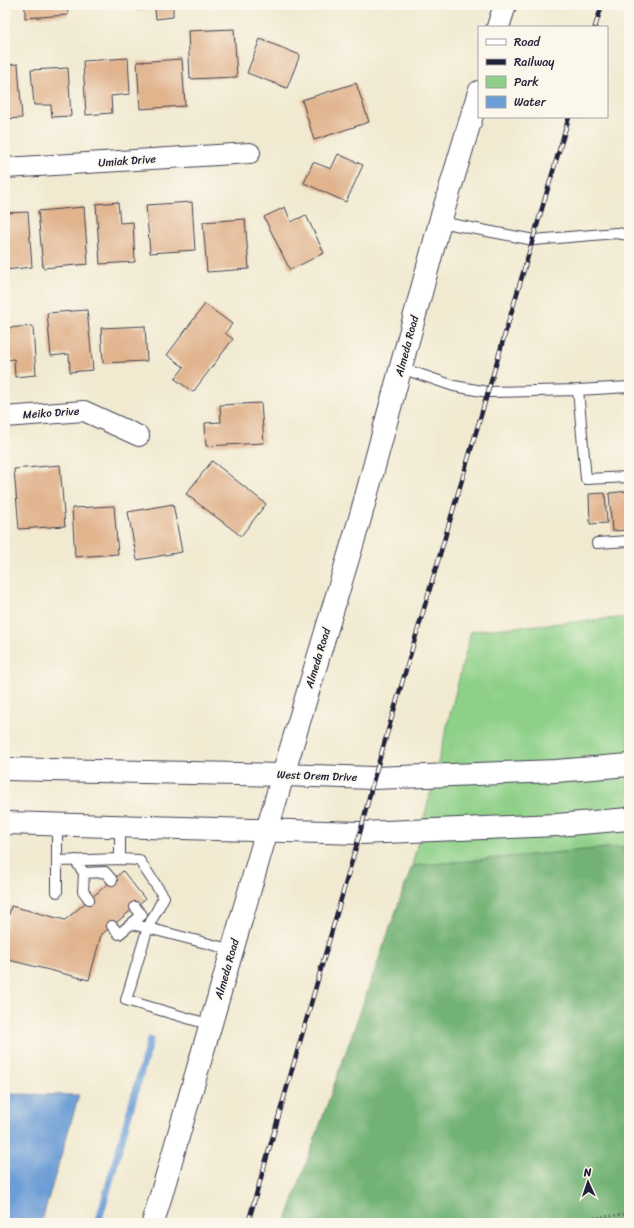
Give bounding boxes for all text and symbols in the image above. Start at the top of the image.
legend [478,26,608,118]
text: Road [514,31,541,53]
text: Railway [514,51,555,73]
text: Park [514,71,539,93]
text: Water [514,91,547,113]
street label: Umiak Drive [97,149,157,172]
street label: Almeda Road [390,312,425,379]
street label: Meiko Drive [22,402,80,424]
street label: Almeda Road [300,624,337,691]
street label: West Orem Drive [277,765,358,787]
street label: Almeda Road [209,935,245,1002]
north arrow [568,1162,608,1202]
text: N [582,1163,592,1182]

